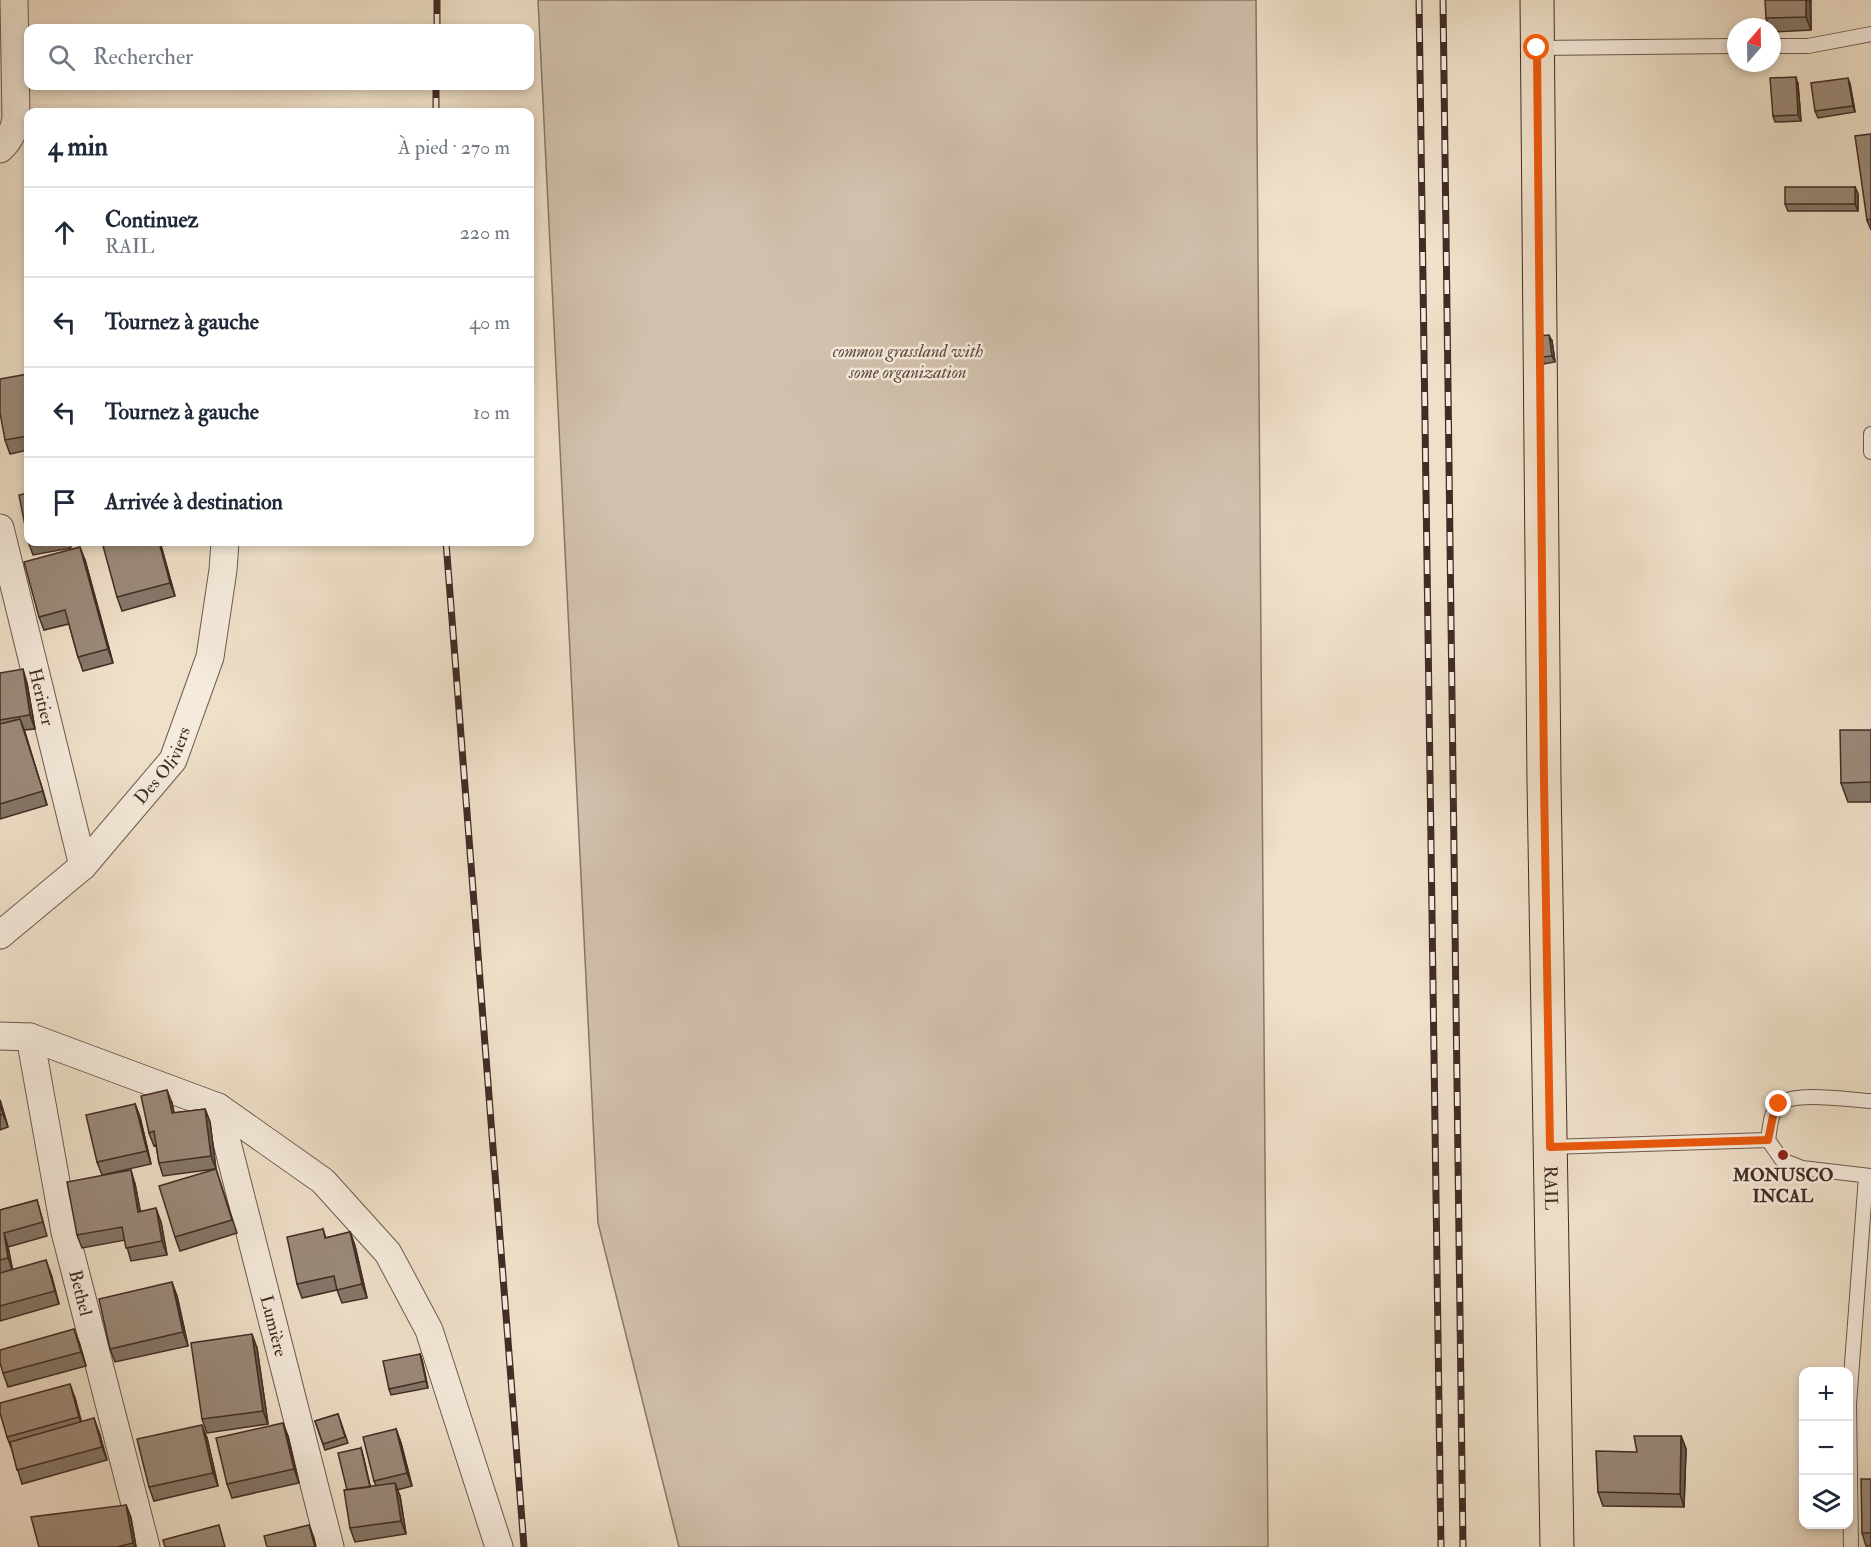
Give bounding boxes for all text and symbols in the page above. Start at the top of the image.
north arrow [1727,18,1781,72]
search box [24,24,534,90]
route start [1523,34,1549,60]
icon: search [45,41,78,74]
text: Rechercher [93,43,193,71]
text: 4 min [48,131,108,163]
text: À pied · 270 m [398,135,510,160]
text: Continuez [105,206,198,234]
icon: ahead [48,216,81,249]
text: 220 m [460,220,510,245]
text: RAIL [105,234,155,259]
icon: left [48,306,81,339]
text: Tournez à gauche [105,308,259,336]
text: 40 m [469,310,510,335]
park label: common grassland with some organization [833,340,983,384]
icon: left [48,396,81,429]
text: Tournez à gauche [105,398,259,426]
text: 10 m [473,400,510,425]
icon: arrive [48,486,81,519]
text: Arrivée à destination [105,488,283,516]
street label: Heritier [23,666,60,728]
street label: Des Oliviers [129,724,195,809]
route end [1765,1090,1791,1116]
marker: MONUSCO INCAL [1776,1148,1790,1162]
place label: MONUSCO INCAL [1732,1164,1834,1208]
street label: RAIL [1539,1165,1563,1210]
street label: Bethel [64,1267,98,1319]
street label: Lumière [255,1293,293,1360]
map controls [1799,1367,1853,1529]
button: + [1799,1367,1853,1421]
button: − [1799,1421,1853,1475]
button: layers [1799,1475,1853,1529]

